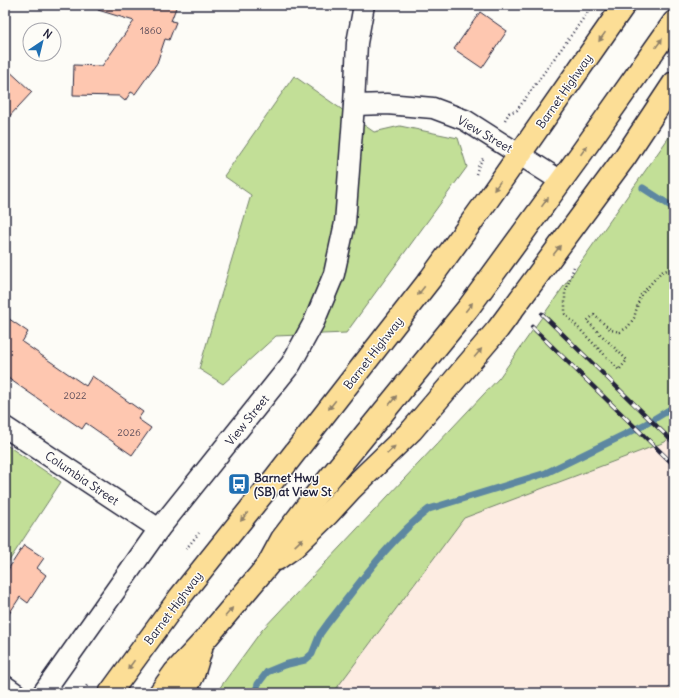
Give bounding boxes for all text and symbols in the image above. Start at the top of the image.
north arrow [22,22,62,62]
house number: 1860 [140,24,162,37]
text: N [41,26,55,42]
one-way arrow [598,32,606,42]
one-way arrow [655,38,663,49]
street label: Barnet Highway [533,51,595,131]
street label: View Street [455,112,515,156]
one-way arrow [580,144,588,155]
one-way arrow [493,181,501,191]
one-way arrow [541,197,549,208]
one-way arrow [553,245,561,256]
one-way arrow [417,286,425,297]
one-way arrow [464,302,473,313]
street label: Barnet Highway [340,314,406,392]
one-way arrow [473,348,482,359]
house number: 2022 [63,389,87,402]
street label: View Street [222,392,272,448]
one-way arrow [388,395,397,406]
one-way arrow [328,399,337,410]
house number: 2026 [117,426,141,439]
one-way arrow [386,445,396,455]
street label: Columbia Street [42,448,122,508]
place label: Barnet Hwy (SB) at View St [254,470,333,500]
bus stop icon: Barnet Hwy (SB) at View St [226,471,252,497]
one-way arrow [240,512,248,523]
one-way arrow [294,537,304,547]
street label: Barnet Highway [141,568,205,648]
one-way arrow [224,606,233,617]
one-way arrow [127,659,135,670]

